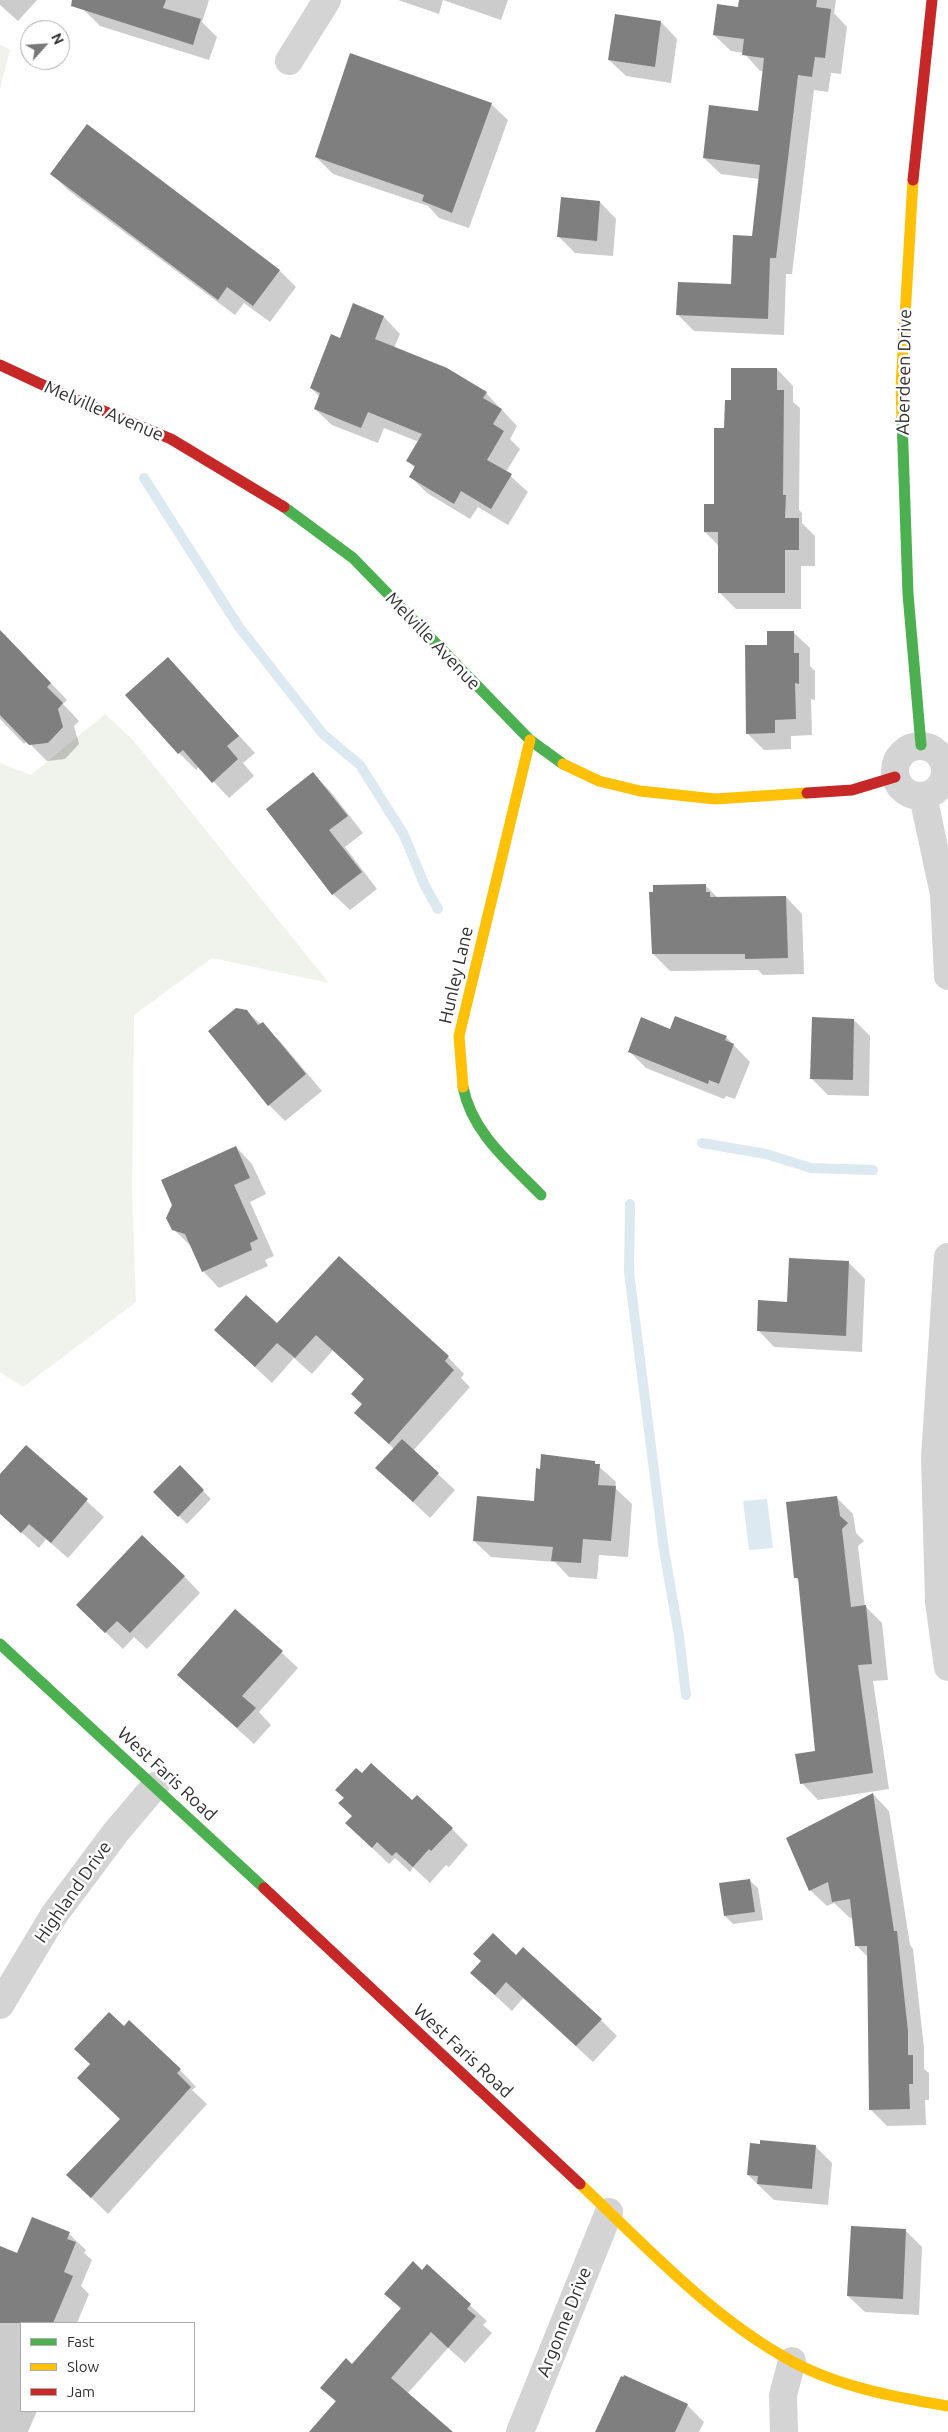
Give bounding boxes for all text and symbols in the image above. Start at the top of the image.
north arrow [20,20,70,70]
text: N [48,31,67,47]
street label: Aberdeen Drive [892,309,916,435]
street label: Melville Avenue [41,376,167,446]
street label: Melville Avenue [381,588,485,694]
street label: Hunley Lane [434,924,478,1026]
street label: West Faris Road [113,1722,221,1826]
street label: Highland Drive [30,1837,116,1947]
street label: West Faris Road [409,1999,517,2103]
street label: Argonne Drive [532,2264,596,2380]
legend [20,2322,195,2412]
text: Fast [67,2333,94,2350]
text: Slow [67,2358,99,2375]
text: Jam [67,2383,95,2400]

